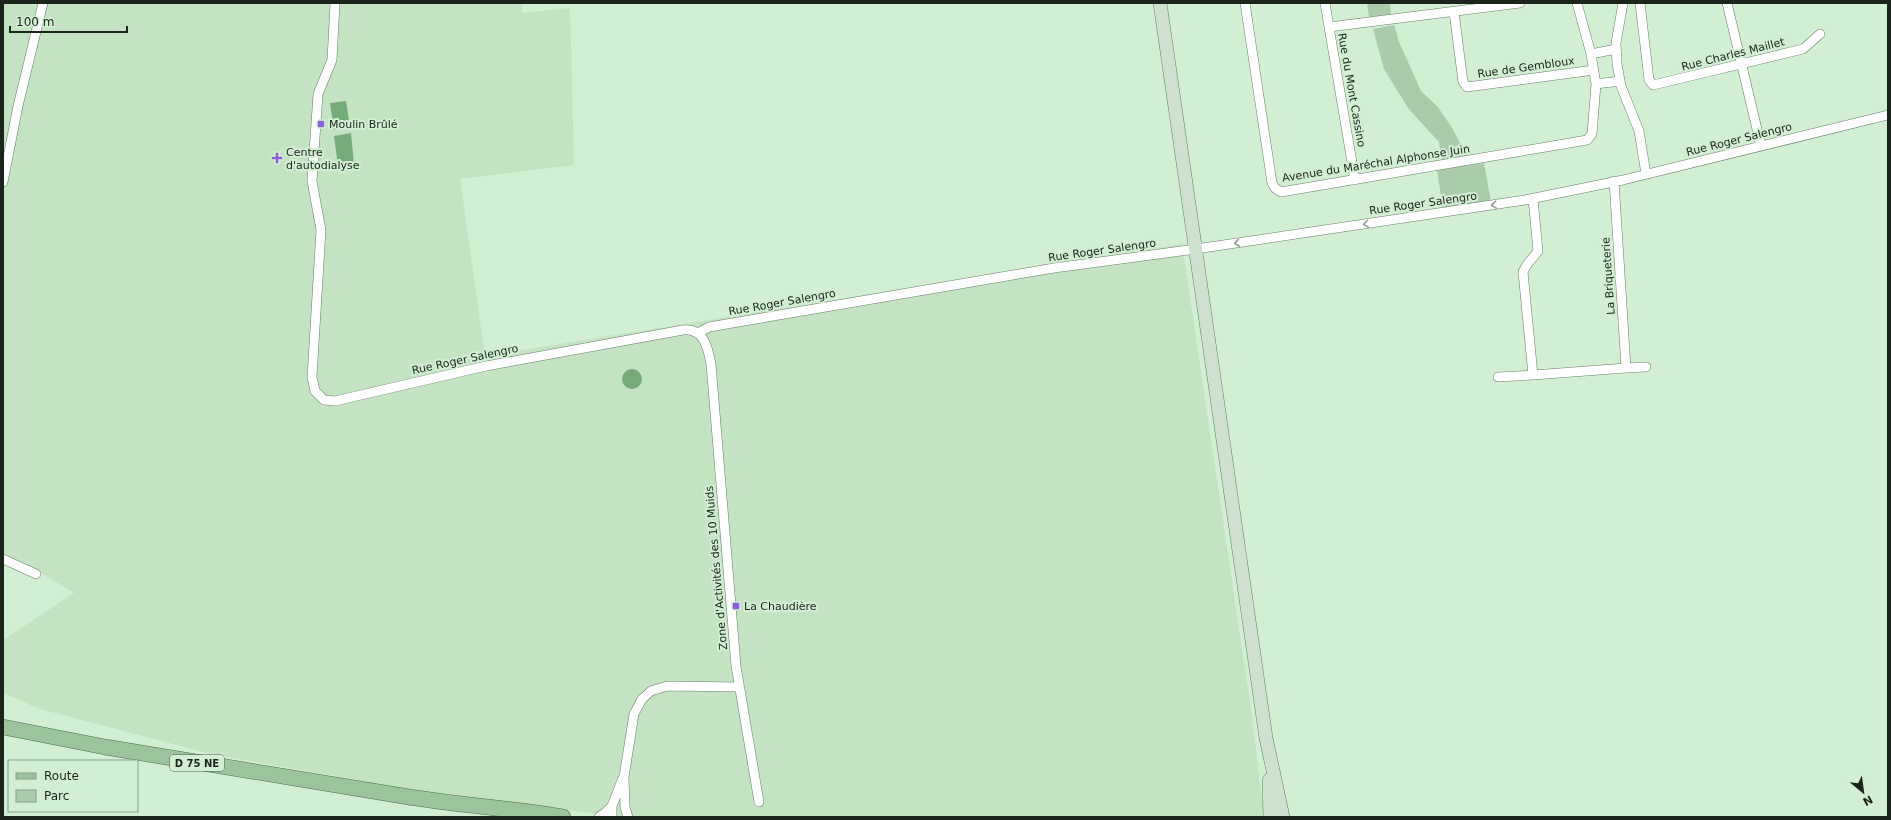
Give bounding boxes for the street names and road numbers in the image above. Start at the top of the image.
street label: Rue du Mont Cassino [1335,32,1368,148]
street label: Rue Charles Maillet [1680,35,1787,74]
street label: Rue de Gembloux [1477,54,1576,81]
street label: Rue Roger Salengro [1685,120,1794,159]
street label: Avenue du Maréchal Alphonse Juin [1281,142,1471,185]
street label: Rue Roger Salengro [1368,189,1478,217]
street label: Rue Roger Salengro [1047,236,1157,264]
street label: La Briqueterie [1599,237,1618,315]
street label: Rue Roger Salengro [728,287,837,318]
street label: Rue Roger Salengro [411,342,520,377]
street label: Zone d'Activités des 10 Muids [703,485,730,651]
road number: D 75 NE [170,755,224,771]

